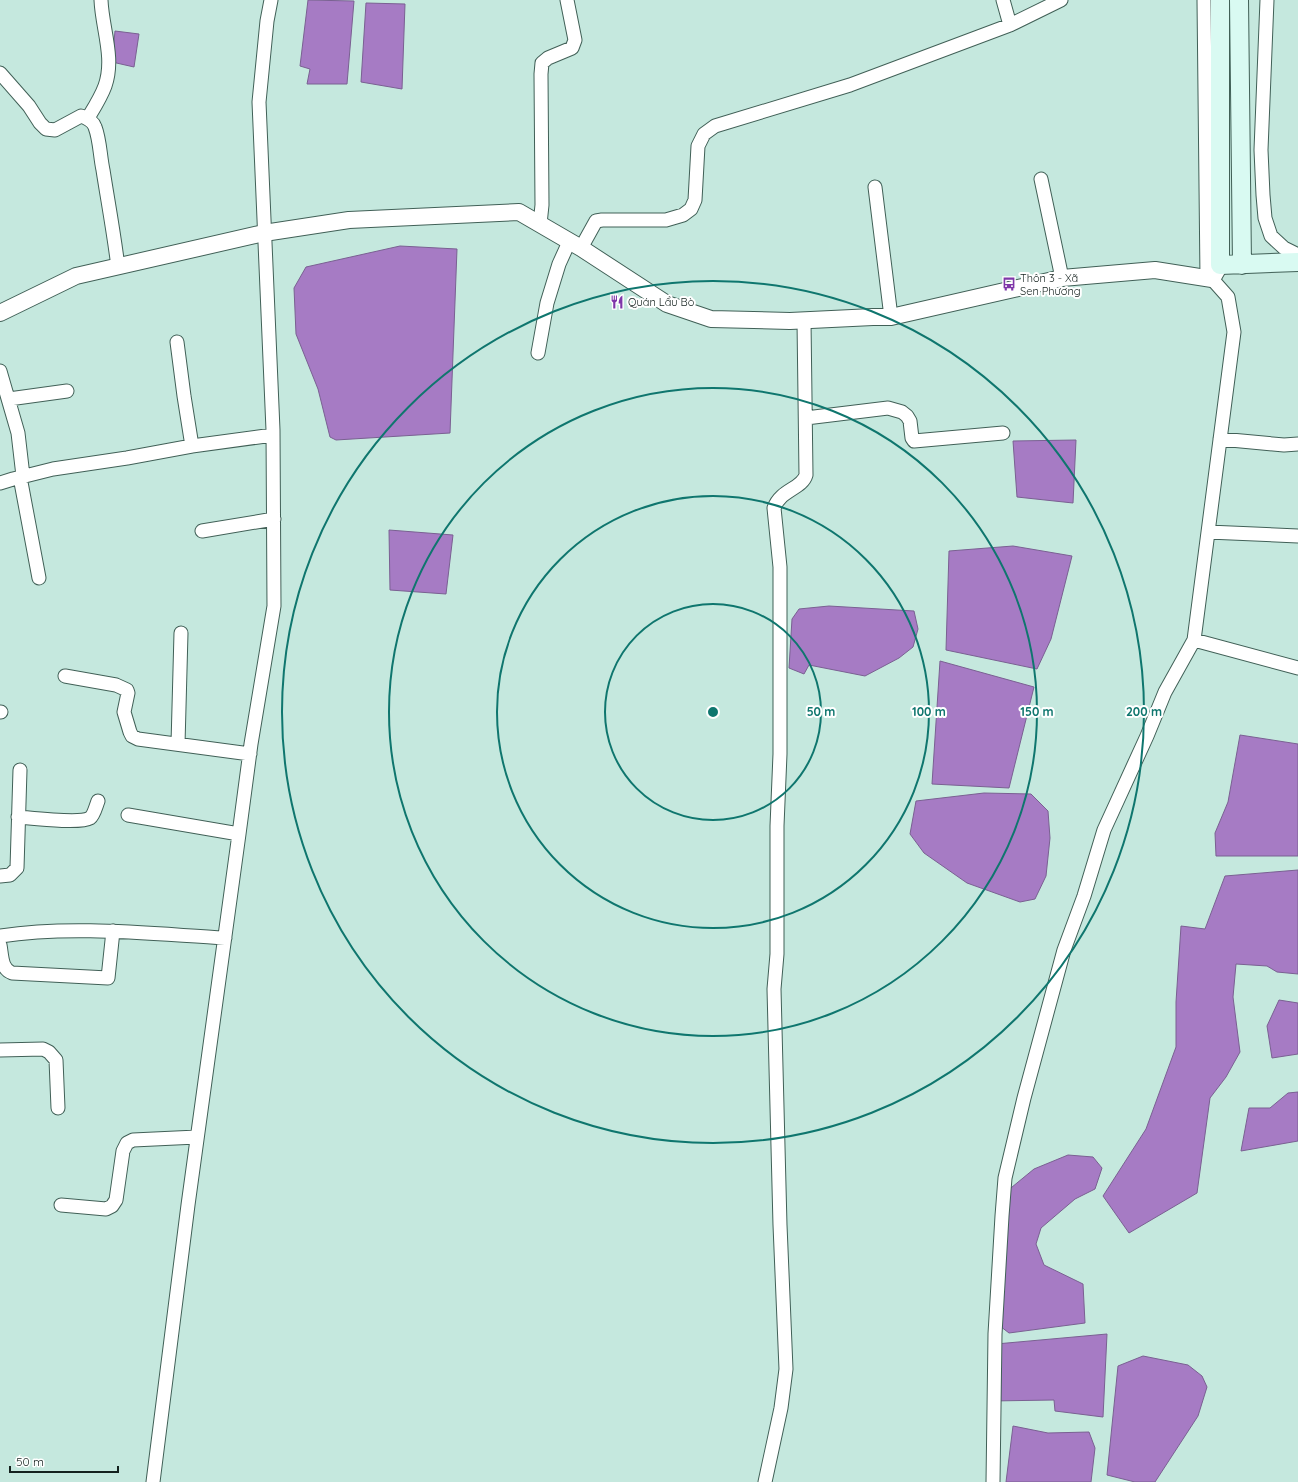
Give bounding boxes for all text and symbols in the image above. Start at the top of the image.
place label: Thôn 3 - Xã Sen Phương [1020,271,1081,298]
bus stop icon: Thôn 3 - Xã Sen Phương [1001,276,1017,292]
restaurant icon: Quán Lẩu Bò [609,294,625,310]
place label: Quán Lẩu Bò [628,295,695,309]
text: 50 m [807,704,835,719]
text: 100 m [912,704,946,719]
text: 150 m [1020,704,1054,719]
text: 200 m [1126,704,1162,719]
centre of rings [706,705,720,719]
scale bar [10,1448,118,1474]
text: 50 m [16,1454,44,1469]

